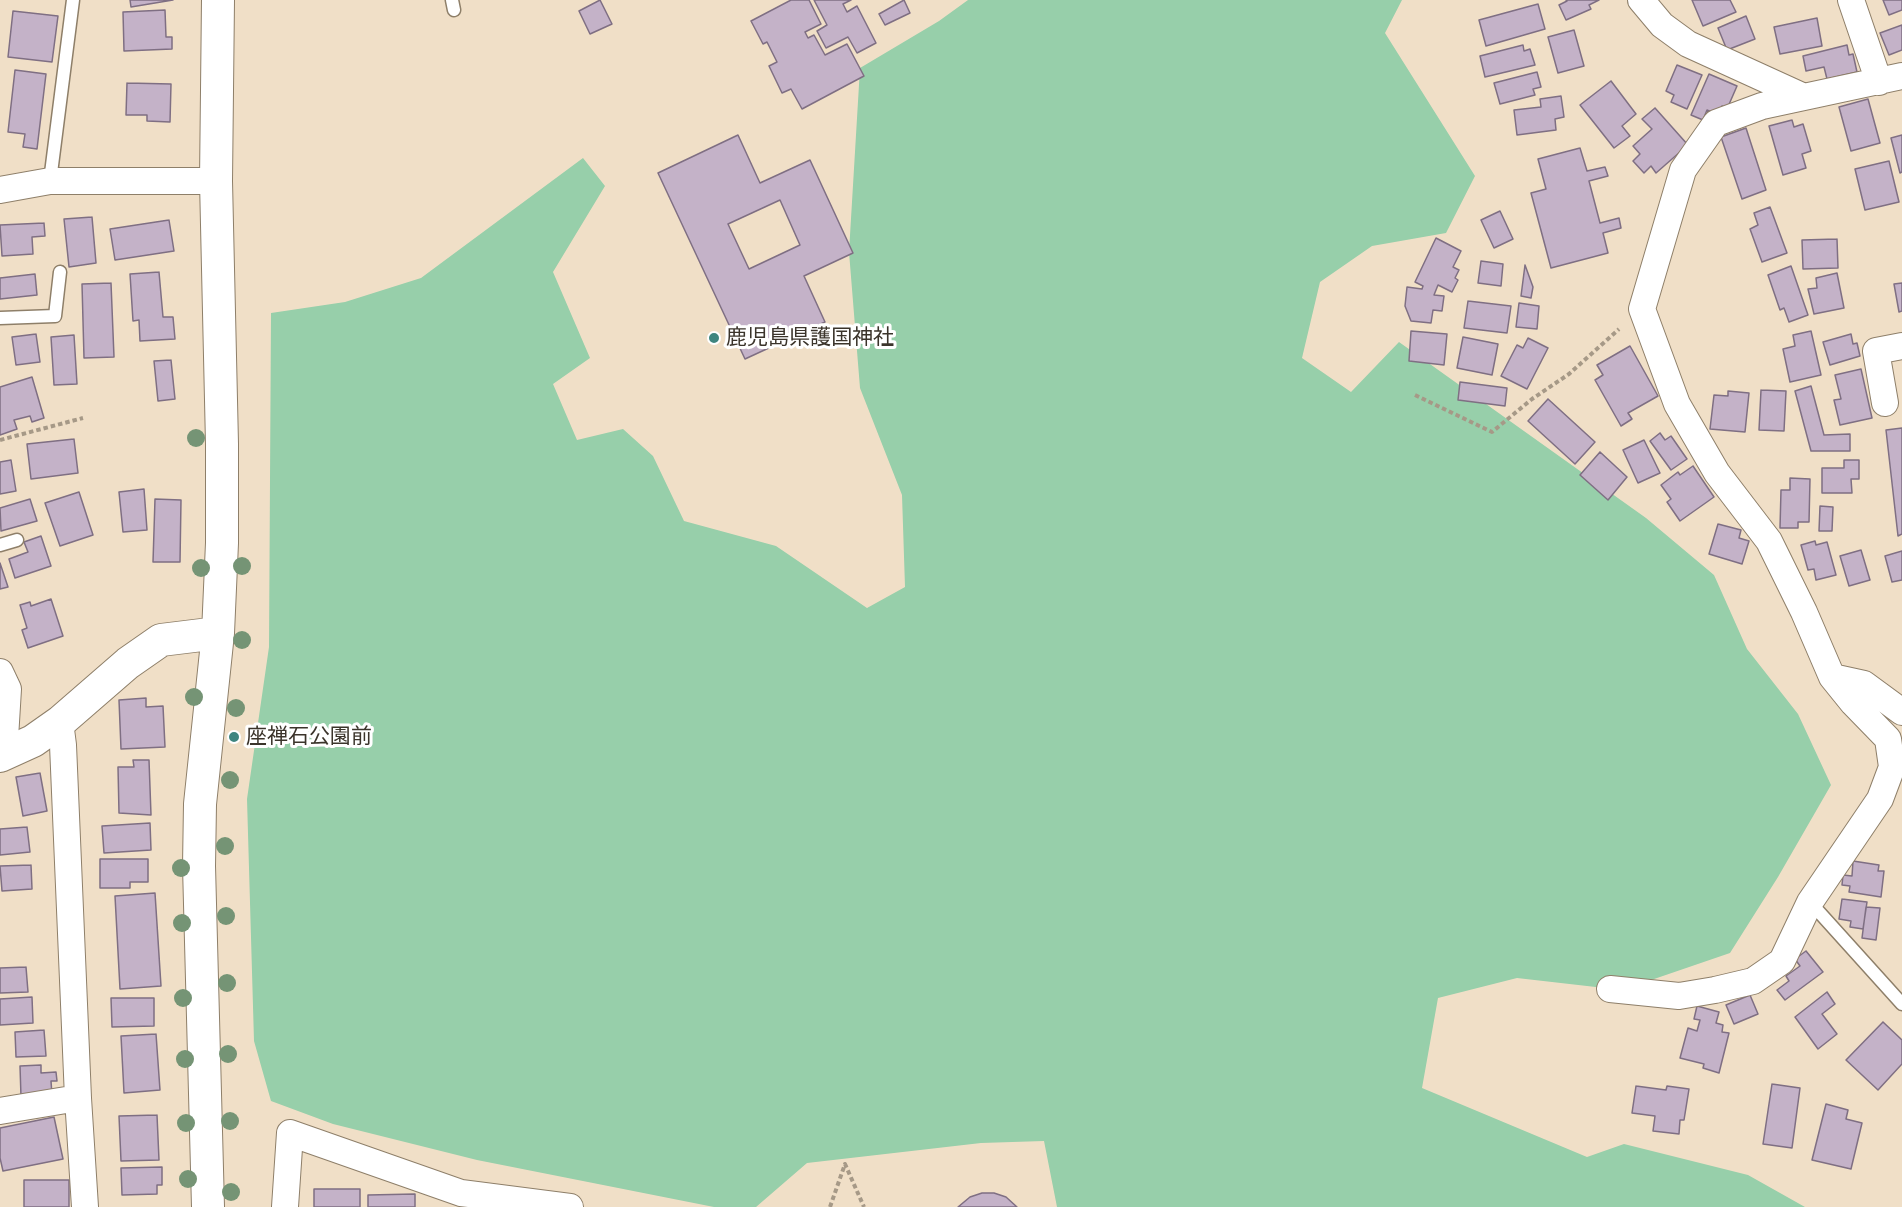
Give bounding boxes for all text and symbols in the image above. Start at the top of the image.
place label: 鹿児島県護国神社 [726,325,894,351]
marker: 鹿児島県護国神社 [707,331,721,345]
place label: 座禅石公園前 [246,724,372,750]
marker: 座禅石公園前 [227,730,241,744]

